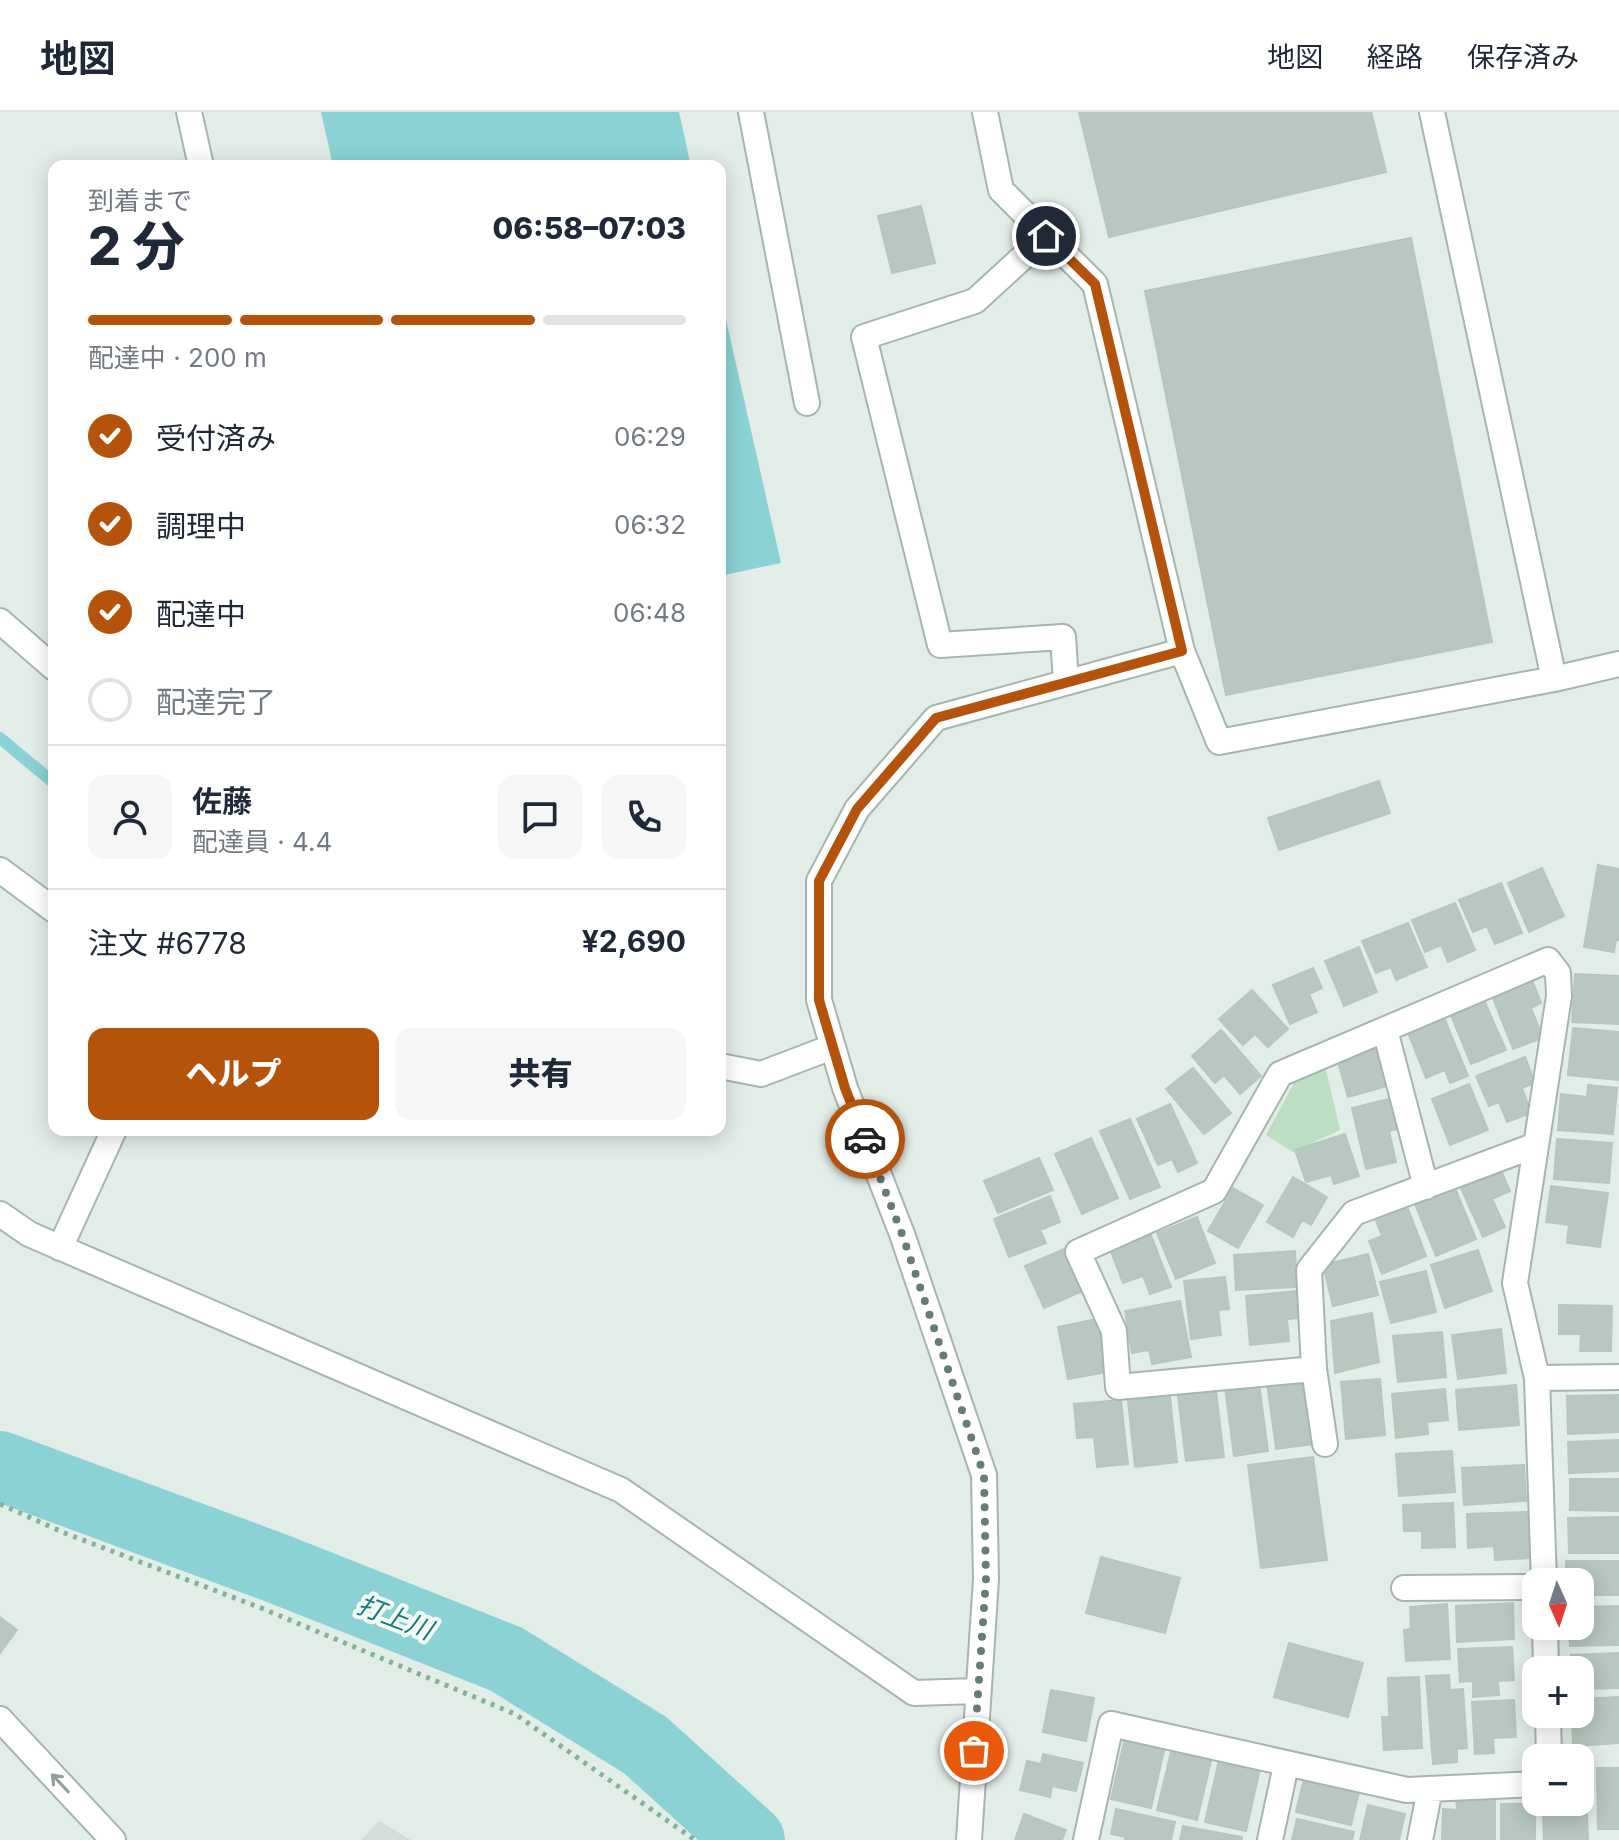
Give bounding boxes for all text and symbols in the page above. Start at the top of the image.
text: 地図 [40,35,116,81]
text: 地図 [1267,40,1323,74]
text: 経路 [1367,40,1423,74]
text: 保存済み [1467,40,1579,74]
text: 到着まで [88,185,192,216]
pin [1012,202,1080,270]
text: 06:58–07:03 [493,210,686,246]
icon: home [1024,214,1068,258]
text: 2 分 [88,215,185,278]
text: 配達中 · 200 m [88,342,267,373]
icon: check [88,414,132,458]
text: 受付済み [156,420,276,456]
text: 06:29 [614,421,686,452]
icon: check [88,502,132,546]
text: 調理中 [156,508,246,544]
text: 06:32 [614,509,686,540]
icon: check [88,590,132,634]
text: 配達中 [156,596,246,632]
text: 06:48 [613,597,686,628]
text: 配達完了 [156,684,276,720]
button: person [88,775,172,859]
button: chat [498,775,582,859]
button: phone [602,775,686,859]
text: 佐藤 [192,783,252,819]
text: 配達員 · 4.4 [192,826,332,857]
text: ¥2,690 [582,923,686,959]
text: 注文 #6778 [88,925,247,961]
button: ヘルプ [88,1028,379,1120]
button: 共有 [395,1028,686,1120]
courier [825,1099,905,1179]
icon: car [843,1117,887,1161]
north arrow [1522,1568,1594,1640]
map controls [1522,1568,1594,1816]
water label: 打上川 [353,1589,440,1647]
button: + [1522,1656,1594,1728]
pin [940,1717,1008,1785]
icon: bag [952,1729,996,1773]
button: − [1522,1744,1594,1816]
one-way arrow [50,1773,69,1793]

